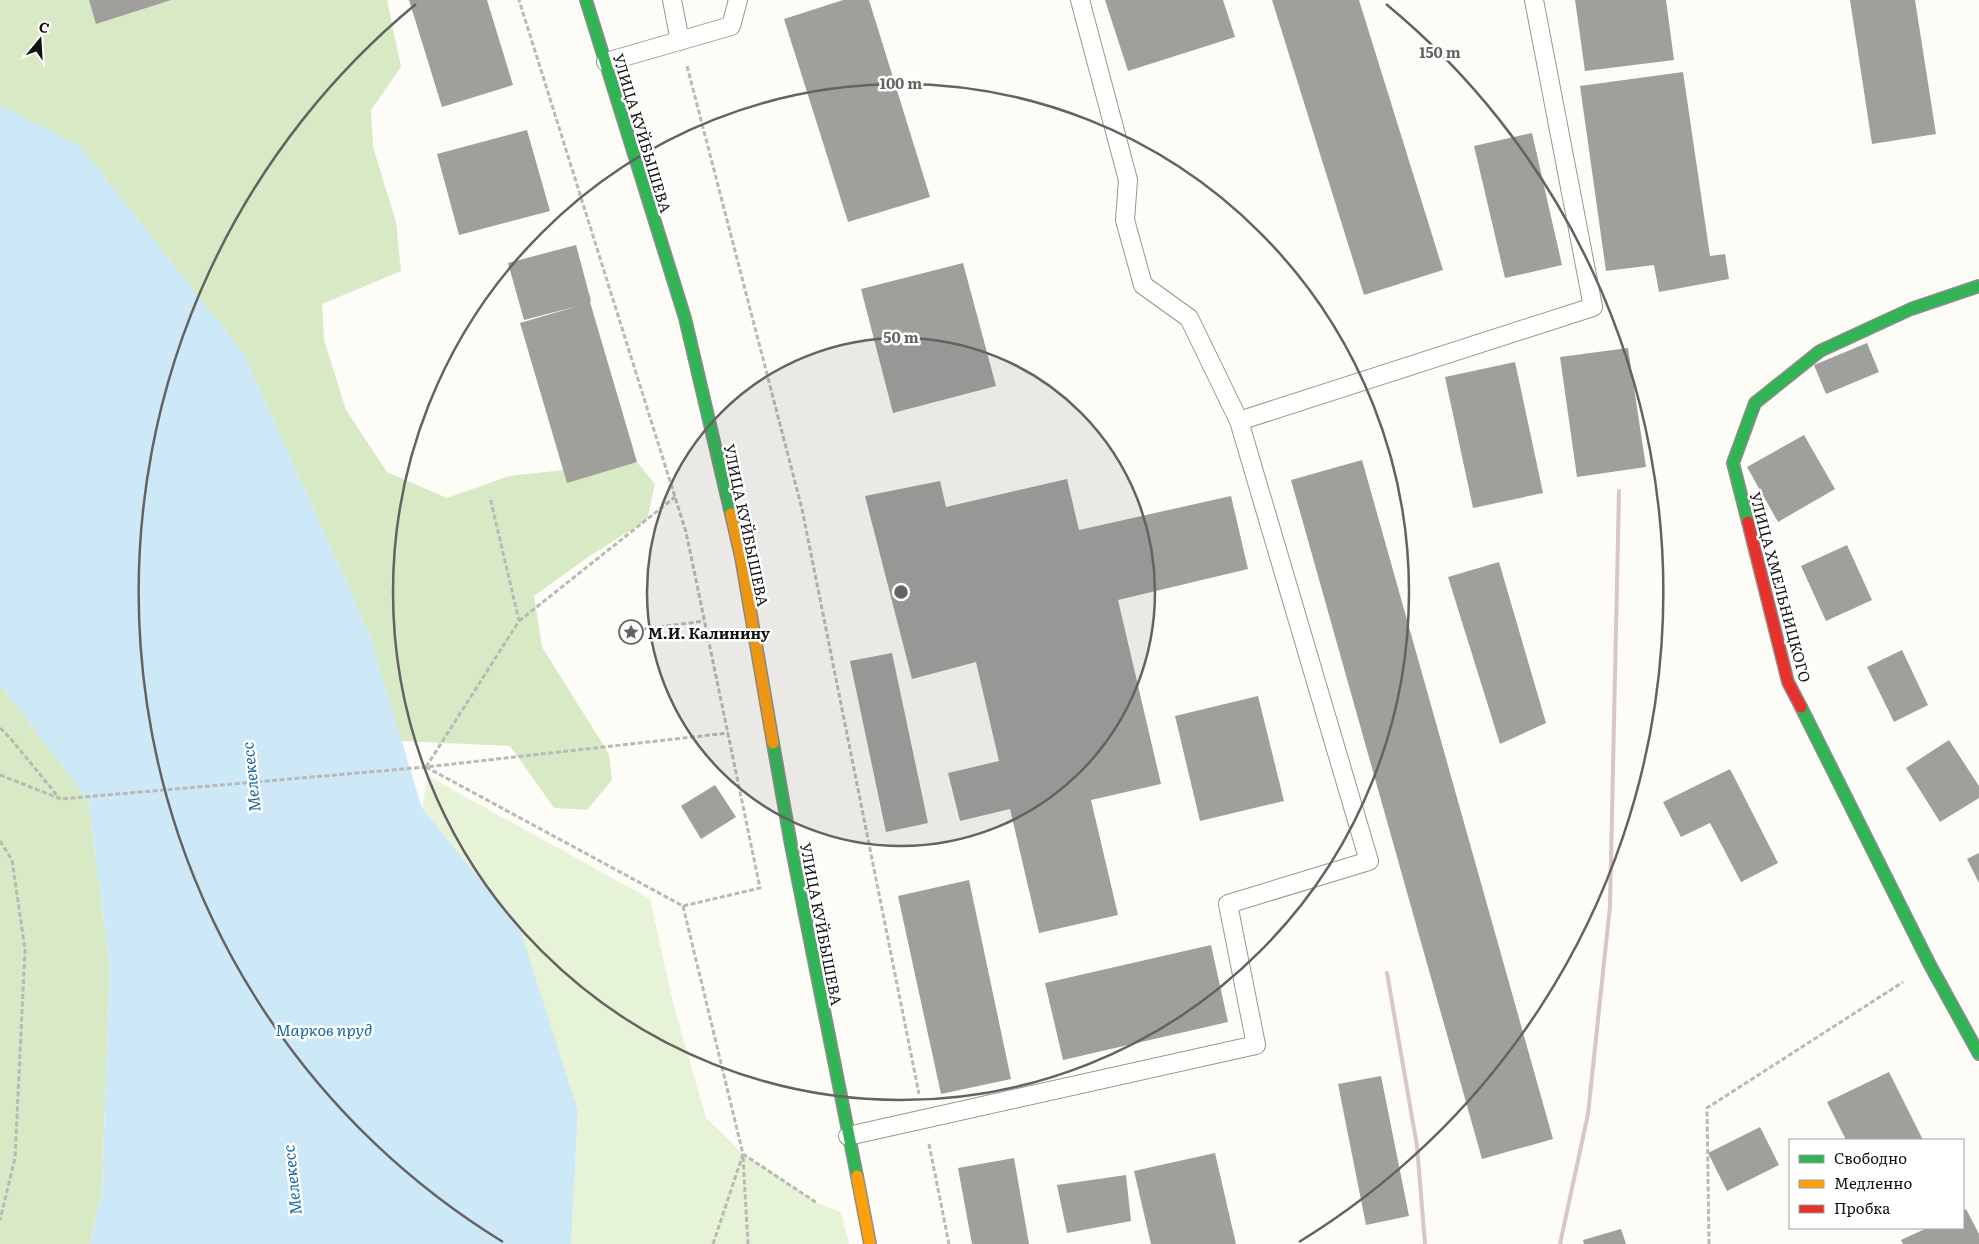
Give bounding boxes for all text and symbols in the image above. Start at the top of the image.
north arrow [15,15,65,65]
text: С [37,16,52,38]
text: 150 m [1419,40,1461,63]
street label: УЛИЦА КУЙБЫШЕВА [608,51,678,215]
text: 100 m [880,71,922,94]
text: 50 m [883,325,919,348]
street label: УЛИЦА КУЙБЫШЕВА [719,442,775,608]
street label: УЛИЦА ХМЕЛЬНИЦКОГО [1744,489,1818,685]
centre of rings [892,583,910,601]
place icon: М.И. Калинину [618,619,644,645]
place label: М.И. Калинину [648,621,771,644]
water label: Мелекесс [234,741,266,813]
street label: УЛИЦА КУЙБЫШЕВА [795,841,849,1007]
water label: Марков пруд [276,1017,372,1041]
legend [1789,1139,1964,1229]
water label: Мелекесс [275,1144,307,1216]
text: Свободно [1834,1146,1907,1169]
text: Медленно [1834,1171,1912,1194]
text: Пробка [1834,1196,1891,1219]

